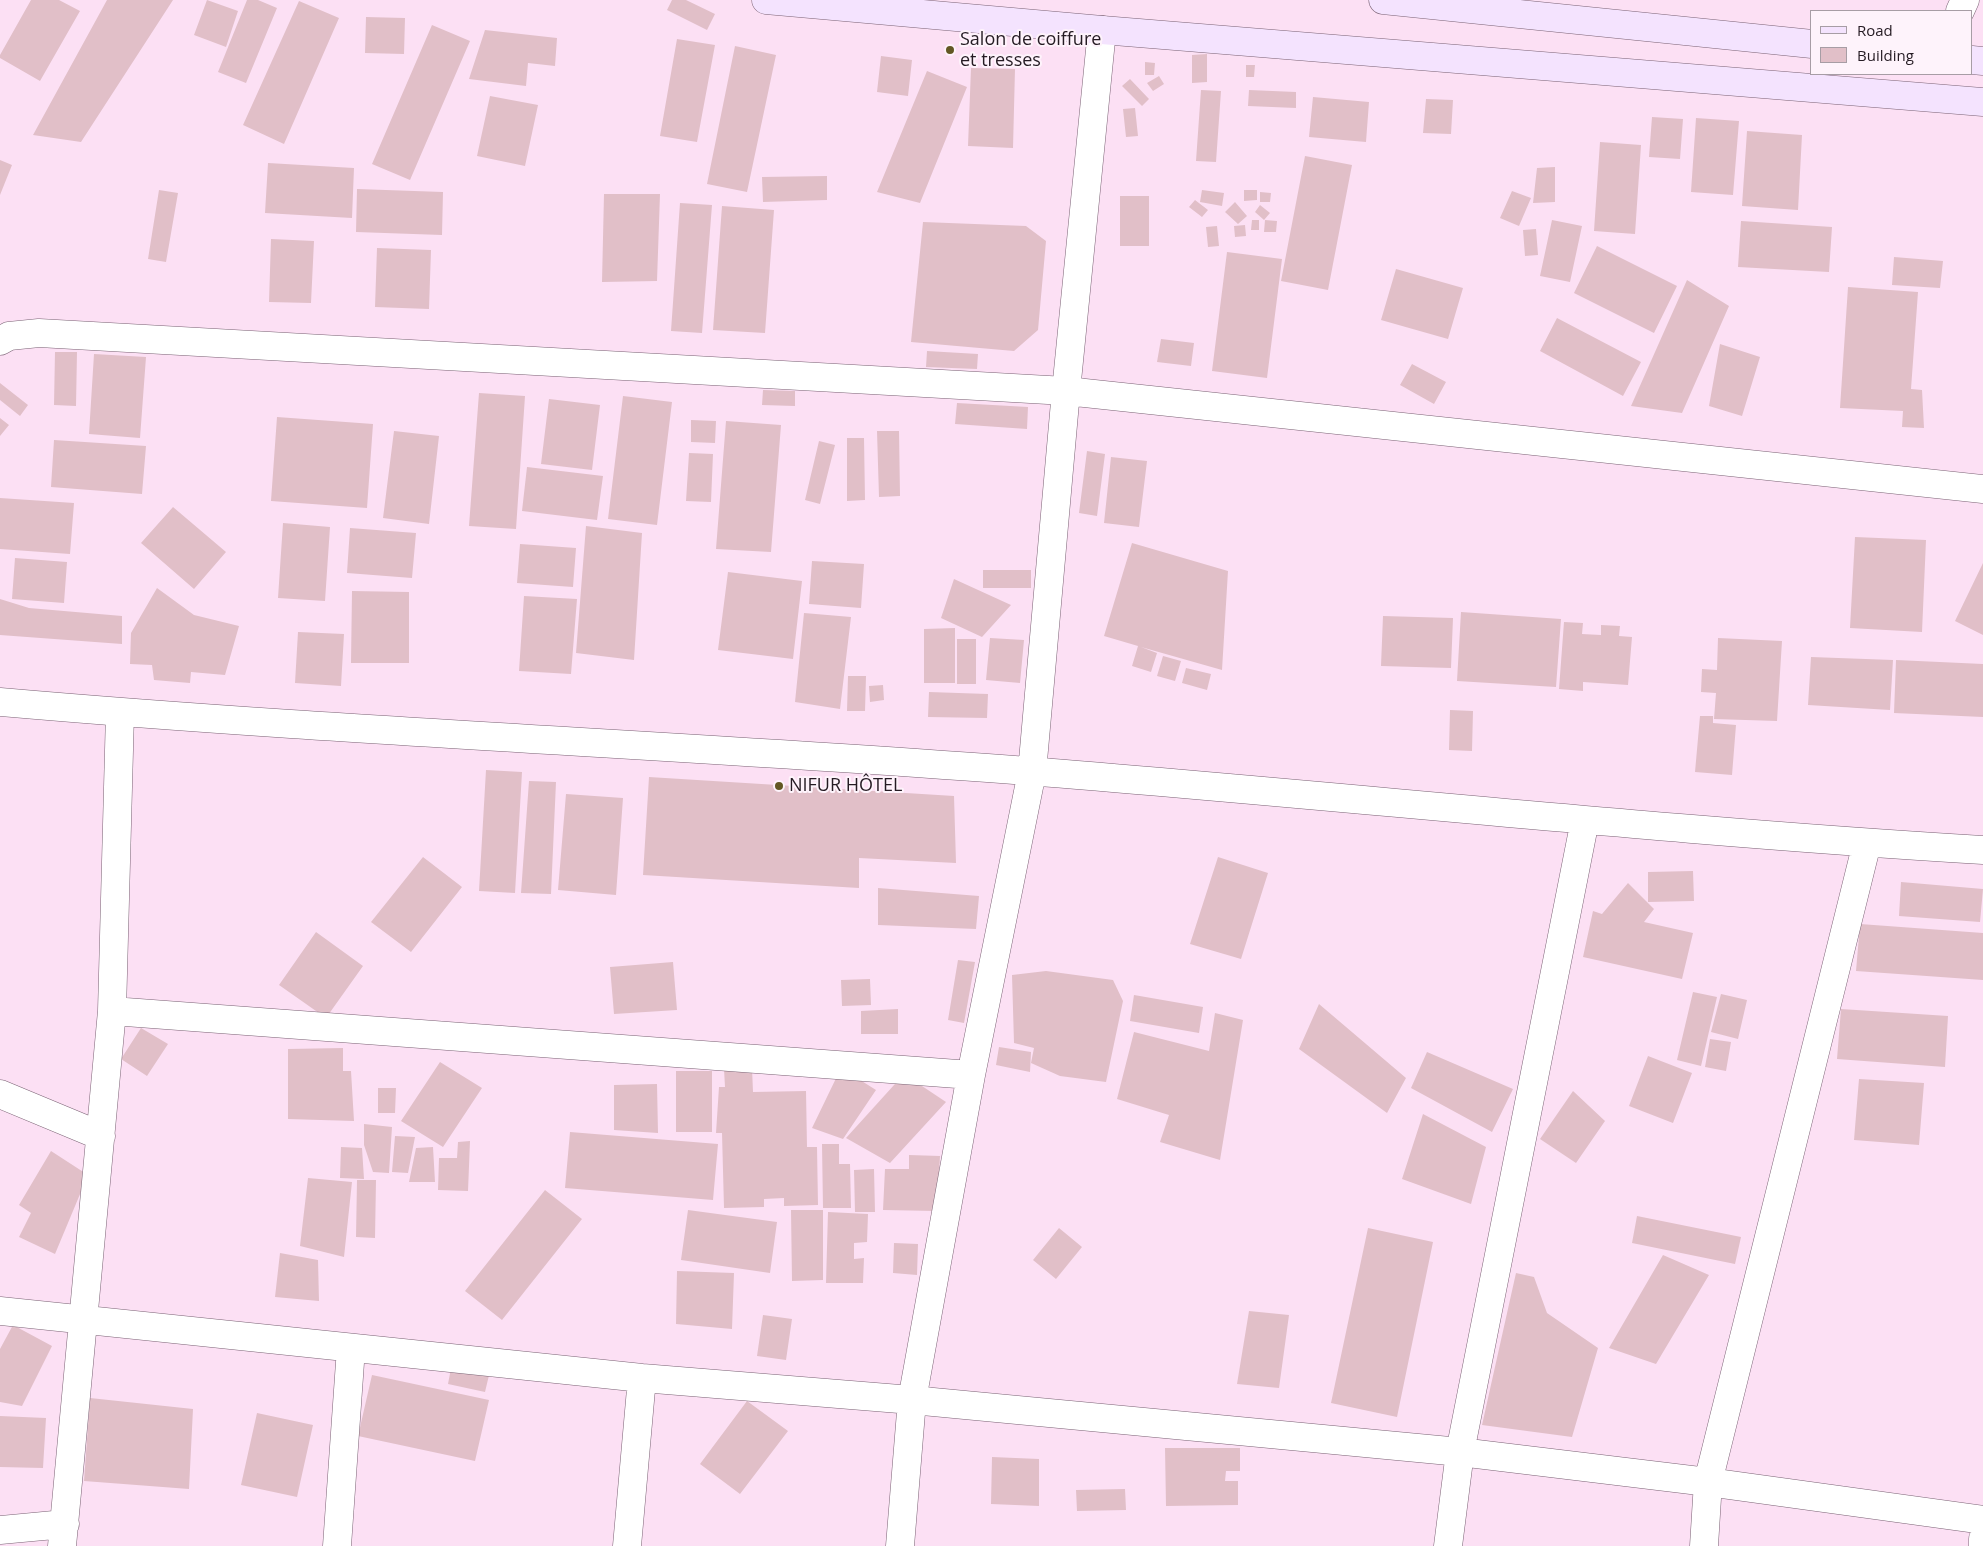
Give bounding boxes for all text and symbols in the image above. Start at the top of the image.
legend [1810,10,1973,75]
text: Road [1857,20,1893,40]
place label: Salon de coiffure et tresses [960,29,1101,72]
marker: Salon de coiffure et tresses [944,44,956,56]
text: Building [1857,45,1914,65]
place label: NIFUR HÔTEL [789,775,902,797]
marker: NIFUR HÔTEL [773,780,785,792]

